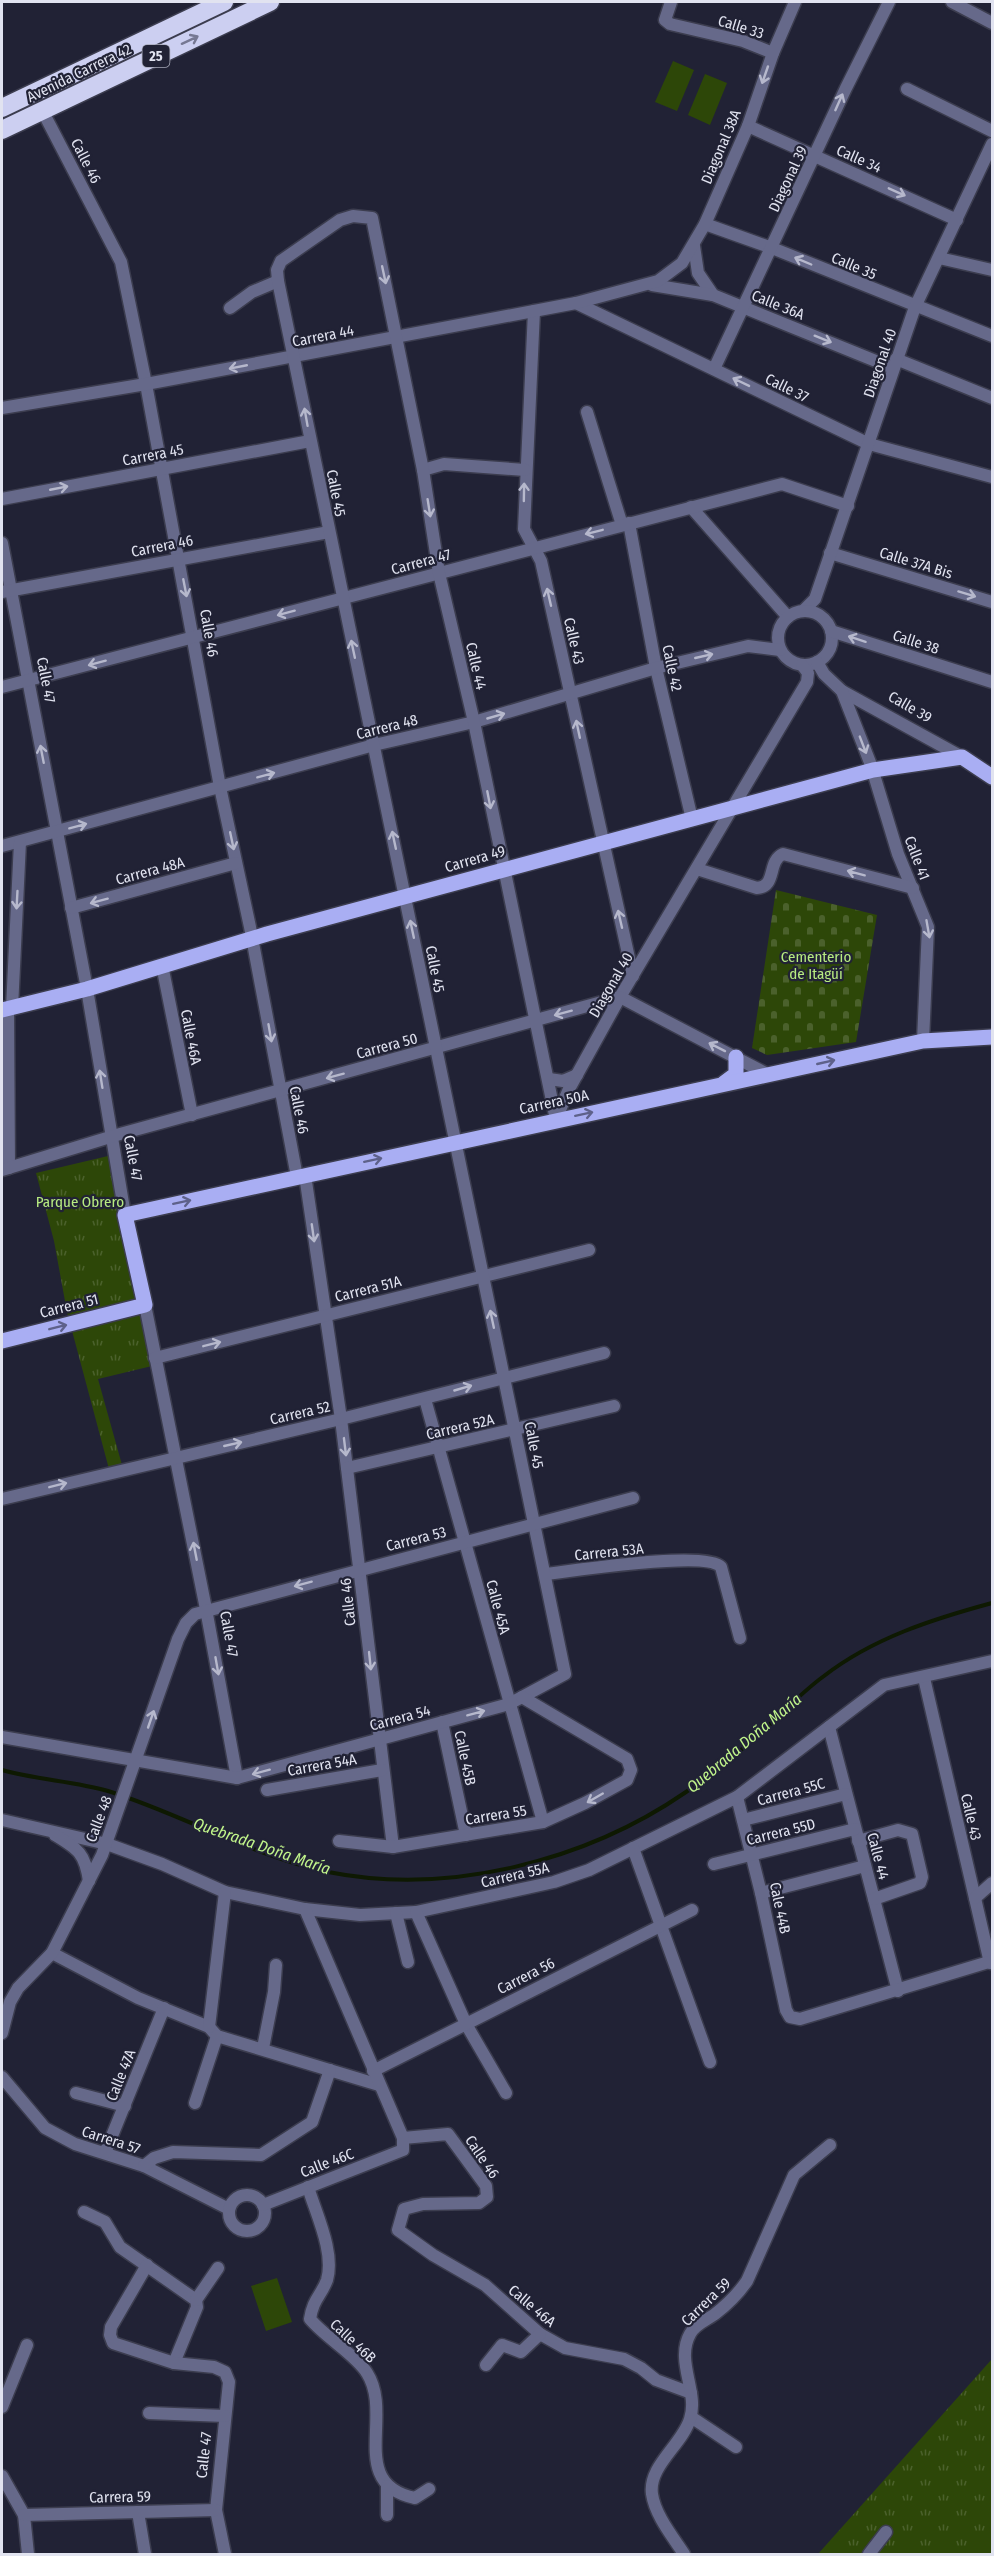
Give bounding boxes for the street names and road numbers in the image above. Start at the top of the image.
street label: Calle 33 [716,12,766,43]
street label: Avenida Carrera 42 [24,40,135,106]
road number: 25 [142,45,170,67]
street label: Diagonal 38A [697,107,745,187]
street label: Calle 46 [67,135,105,187]
street label: Calle 34 [834,141,884,177]
street label: Diagonal 39 [765,143,811,215]
street label: Calle 35 [829,249,879,284]
street label: Calle 36A [749,286,807,324]
street label: Carrera 44 [291,321,355,351]
street label: Diagonal 40 [860,326,900,400]
street label: Calle 37 [762,370,812,406]
street label: Carrera 45 [121,440,185,470]
street label: Calle 45 [323,468,349,518]
street label: Carrera 46 [130,531,194,561]
street label: Calle 37A Bis [877,543,955,583]
street label: Carrera 47 [389,545,453,579]
street label: Calle 46 [196,608,222,658]
street label: Calle 43 [560,616,588,666]
street label: Calle 38 [891,626,941,658]
street label: Calle 44 [462,641,490,691]
street label: Calle 42 [658,643,686,693]
street label: Calle 47 [33,655,59,705]
street label: Calle 39 [885,687,935,727]
street label: Carrera 48 [354,711,420,743]
street label: Calle 41 [900,833,934,883]
street label: Carrera 49 [443,842,507,876]
street label: Carrera 48A [114,853,187,889]
street label: Calle 45 [422,944,448,994]
street label: Diagonal 40 [585,949,637,1021]
street label: Calle 46A [177,1008,205,1066]
street label: Carrera 50 [354,1029,420,1063]
street label: Calle 46 [286,1085,312,1135]
street label: Carrera 50A [518,1086,590,1118]
street label: Calle 47 [120,1133,146,1183]
street label: Carrera 51A [333,1272,403,1306]
street label: Carrera 51 [38,1290,100,1322]
street label: Carrera 52 [268,1397,332,1429]
street label: Carrera 52A [424,1410,496,1444]
street label: Calle 45 [521,1420,547,1470]
street label: Carrera 53 [384,1523,448,1555]
street label: Carrera 53A [574,1539,645,1565]
street label: Calle 46 [337,1577,359,1627]
street label: Calle 45A [482,1578,514,1636]
street label: Calle 47 [216,1610,242,1658]
street label: Carrera 54 [368,1701,432,1735]
street label: Calle 45B [450,1729,480,1787]
street label: Carrera 54A [286,1750,358,1780]
street label: Carrera 55C [755,1774,827,1810]
street label: Calle 43 [957,1792,985,1842]
street label: Calle 48 [82,1793,116,1845]
street label: Carrera 55 [464,1801,528,1829]
street label: Carrera 55D [745,1815,817,1849]
street label: Calle 44 [863,1830,893,1882]
street label: Carrera 55A [479,1858,551,1892]
street label: Cale 44B [766,1881,794,1935]
street label: Carrera 56 [494,1954,558,1998]
street label: Calle 47A [103,2047,139,2103]
street label: Carrera 57 [79,2122,143,2158]
street label: Calle 46 [461,2132,503,2182]
street label: Calle 46C [298,2144,357,2181]
street label: Carrera 59 [677,2274,735,2330]
street label: Calle 46A [505,2281,559,2331]
street label: Calle 46B [326,2315,380,2367]
street label: Calle 47 [193,2431,215,2479]
street label: Carrera 59 [89,2487,151,2507]

